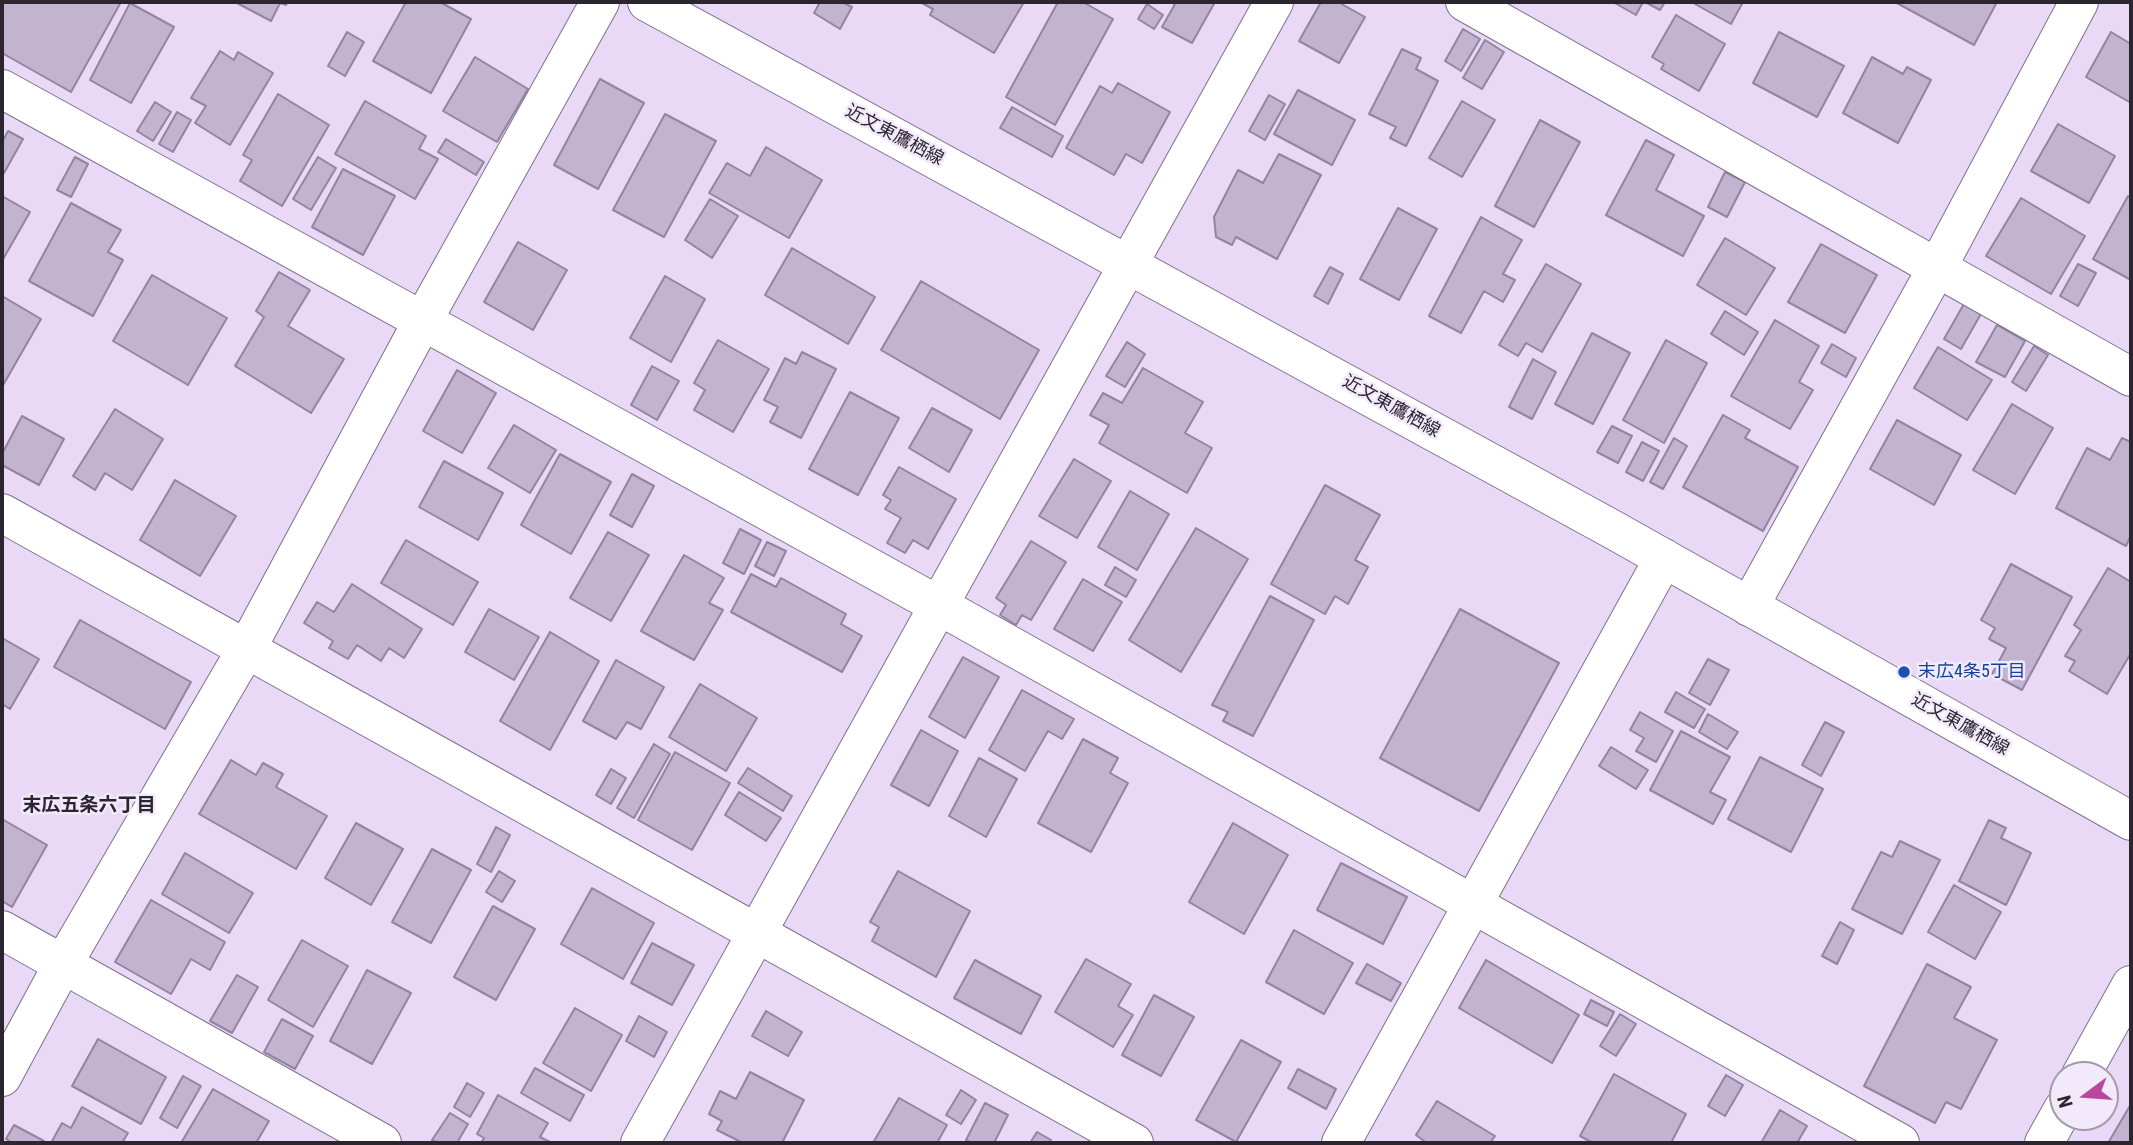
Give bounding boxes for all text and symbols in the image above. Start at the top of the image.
street label: 近文東鷹栖線 [841,101,947,171]
street label: 近文東鷹栖線 [1339,371,1443,443]
place label: 末広4条5丁目 [1918,661,2026,683]
marker: 末広4条5丁目 [1896,664,1912,680]
street label: 近文東鷹栖線 [1908,689,2012,761]
district label: 末広五条六丁目 [23,795,155,817]
north arrow [2049,1061,2119,1131]
text: N [2053,1093,2078,1110]

